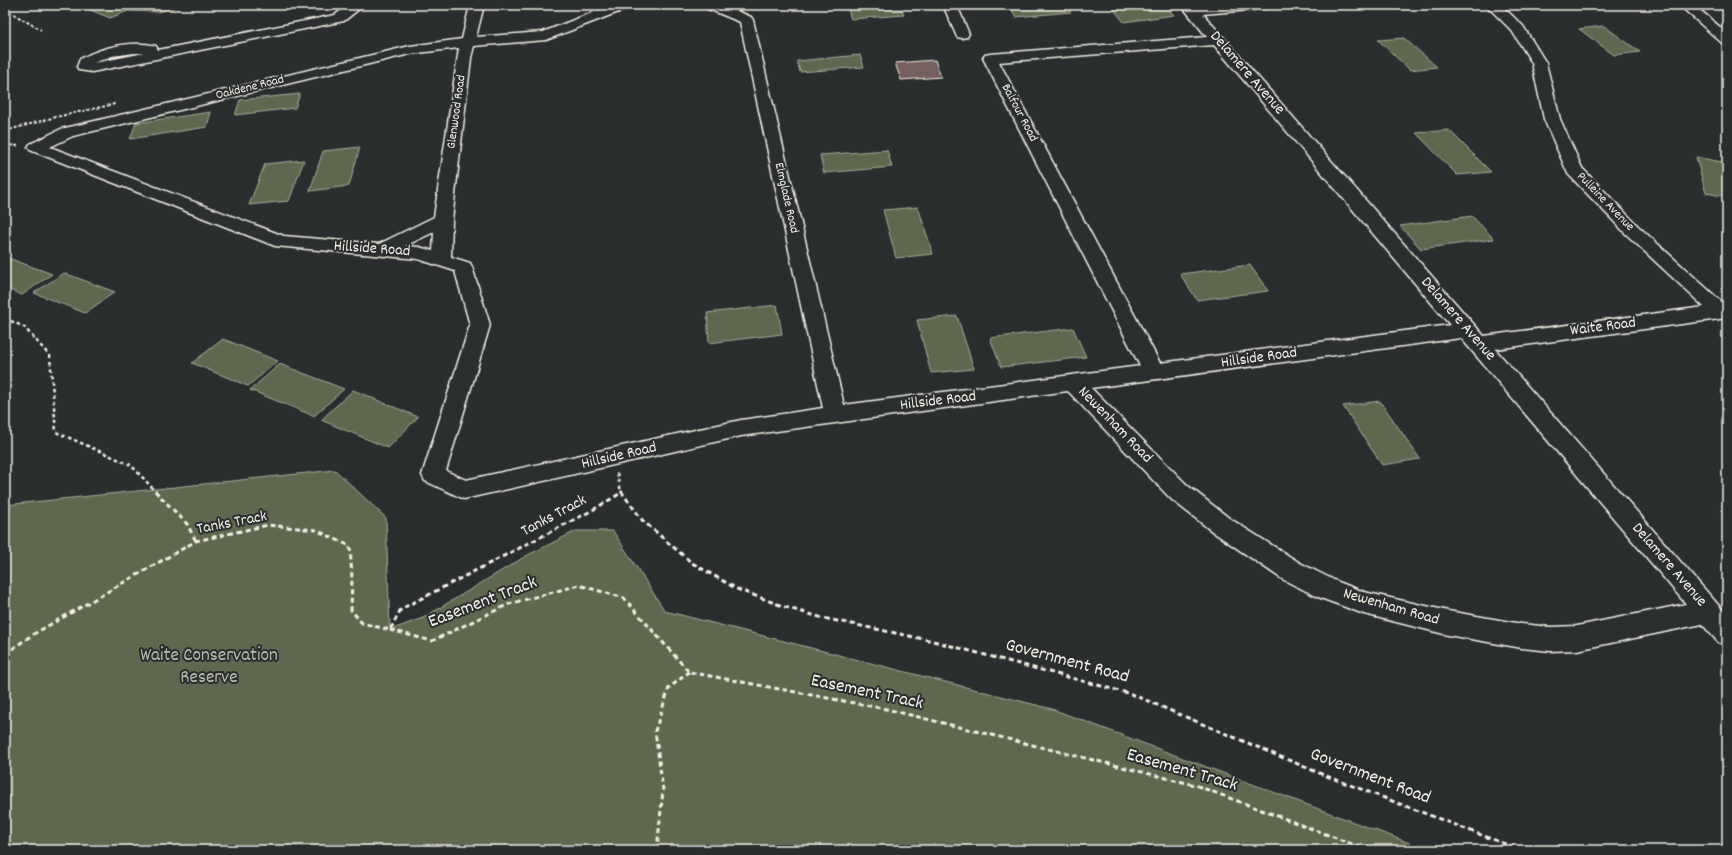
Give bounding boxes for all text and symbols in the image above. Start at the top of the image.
street label: Delamere Avenue [1204,26,1290,120]
street label: Oakdene Road [214,70,286,106]
street label: Glenwood Road [442,74,472,150]
street label: Balfour Road [996,81,1042,145]
street label: Elmglade Road [769,161,803,235]
street label: Pulleine Avenue [1572,168,1638,236]
street label: Hillside Road [333,235,411,263]
street label: Delamere Avenue [1415,272,1501,366]
street label: Waite Road [1569,312,1637,342]
street label: Hillside Road [1220,341,1298,375]
street label: Newenham Road [1072,381,1158,469]
street label: Hillside Road [899,385,977,417]
street label: Hillside Road [579,436,659,476]
street label: Tanks Track [517,489,591,543]
street label: Tanks Track [195,505,269,541]
street label: Delamere Avenue [1626,518,1712,612]
street label: Easement Track [425,570,541,636]
street label: Newenham Road [1340,582,1442,632]
street label: Government Road [1002,632,1132,692]
park label: Waite Conservation Reserve [140,643,278,692]
street label: Easement Track [808,668,926,718]
street label: Easement Track [1123,742,1241,800]
street label: Government Road [1306,742,1434,812]

